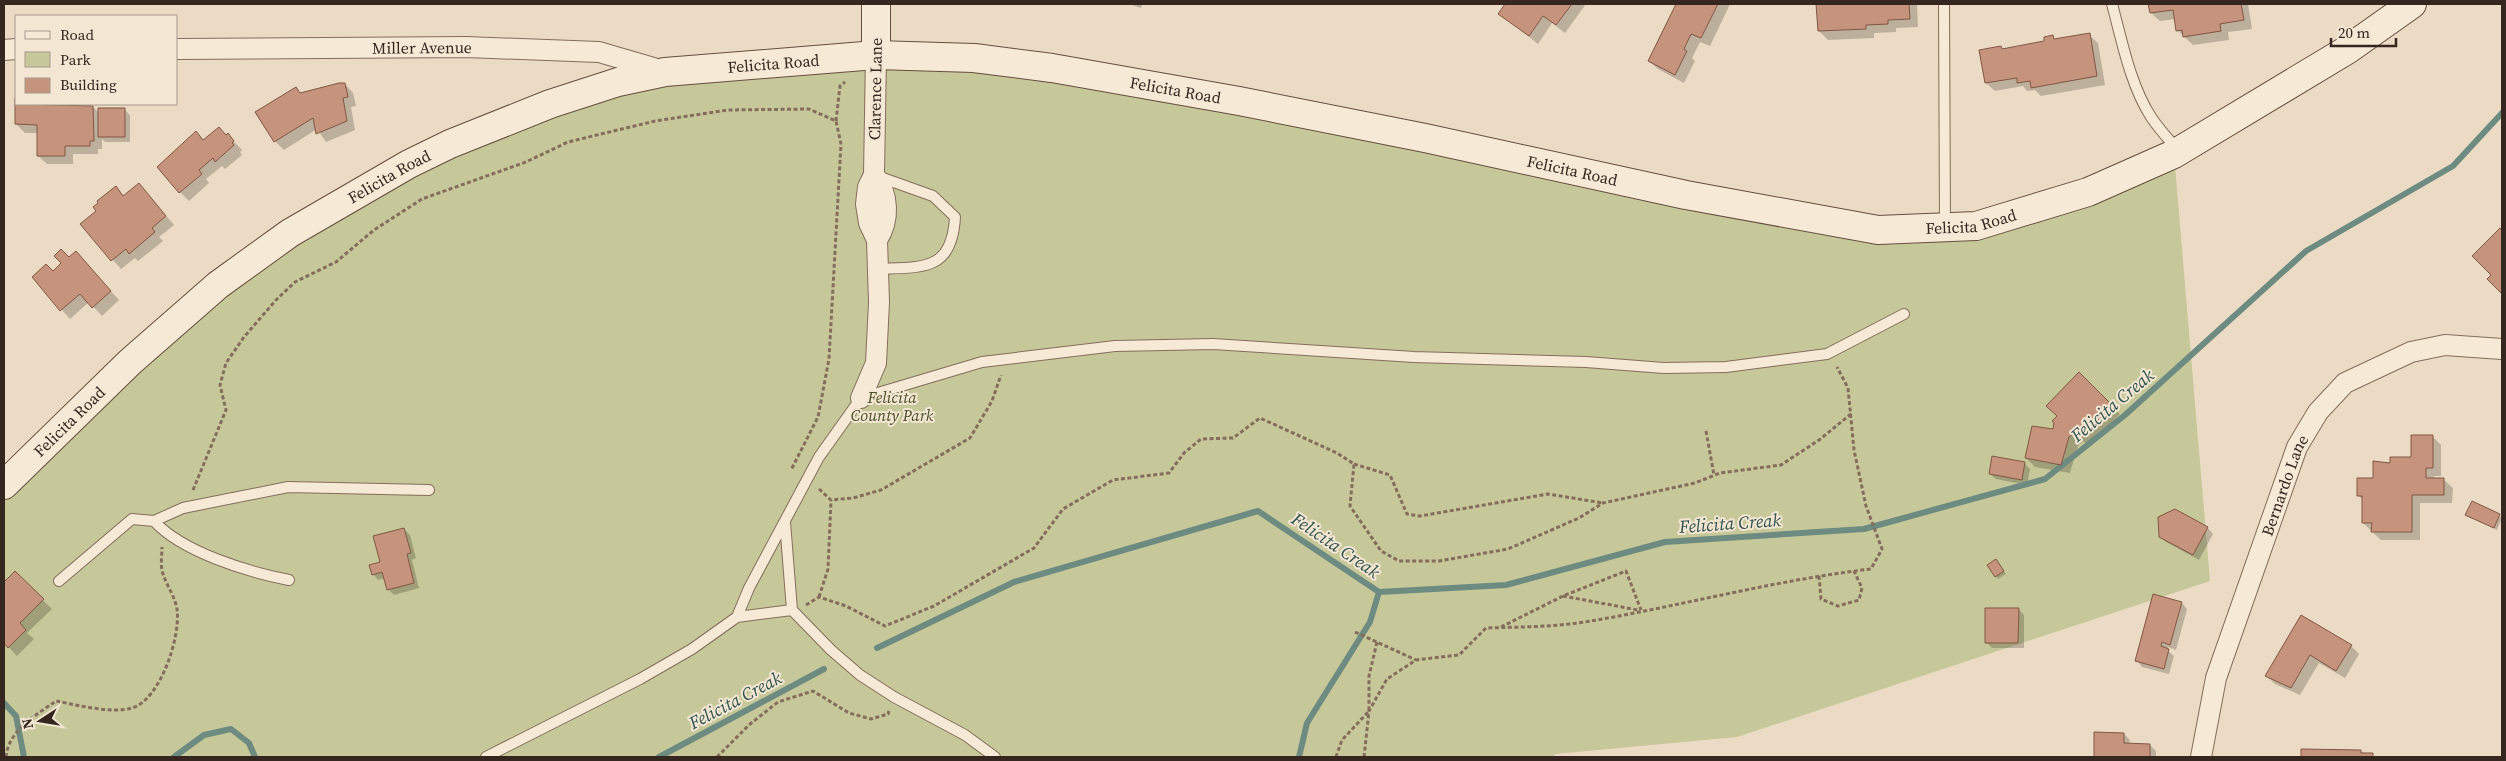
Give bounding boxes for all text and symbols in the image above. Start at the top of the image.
legend [15,15,178,105]
scale bar [2331,15,2396,47]
text: 20 m [2338,22,2370,43]
text: Road [60,24,94,45]
street label: Miller Avenue [372,36,472,59]
street label: Clarence Lane [863,38,887,140]
text: Park [60,49,92,70]
street label: Felicita Road [727,49,820,78]
street label: Felicita Road [1128,71,1223,109]
text: Building [60,74,117,95]
street label: Felicita Road [343,144,434,208]
street label: Felicita Road [1525,150,1620,191]
street label: Felicita Road [1925,203,2019,239]
water label: Felicita Creak [2064,362,2159,448]
street label: Felicita Road [28,381,110,461]
park label: Felicita County Park [851,386,934,426]
street label: Bernardo Lane [2256,430,2313,539]
water label: Felicita Creak [1286,506,1386,584]
water label: Felicita Creak [1677,507,1782,539]
water label: Felicita Creak [683,665,786,735]
north arrow [15,696,65,746]
text: N [16,717,38,731]

